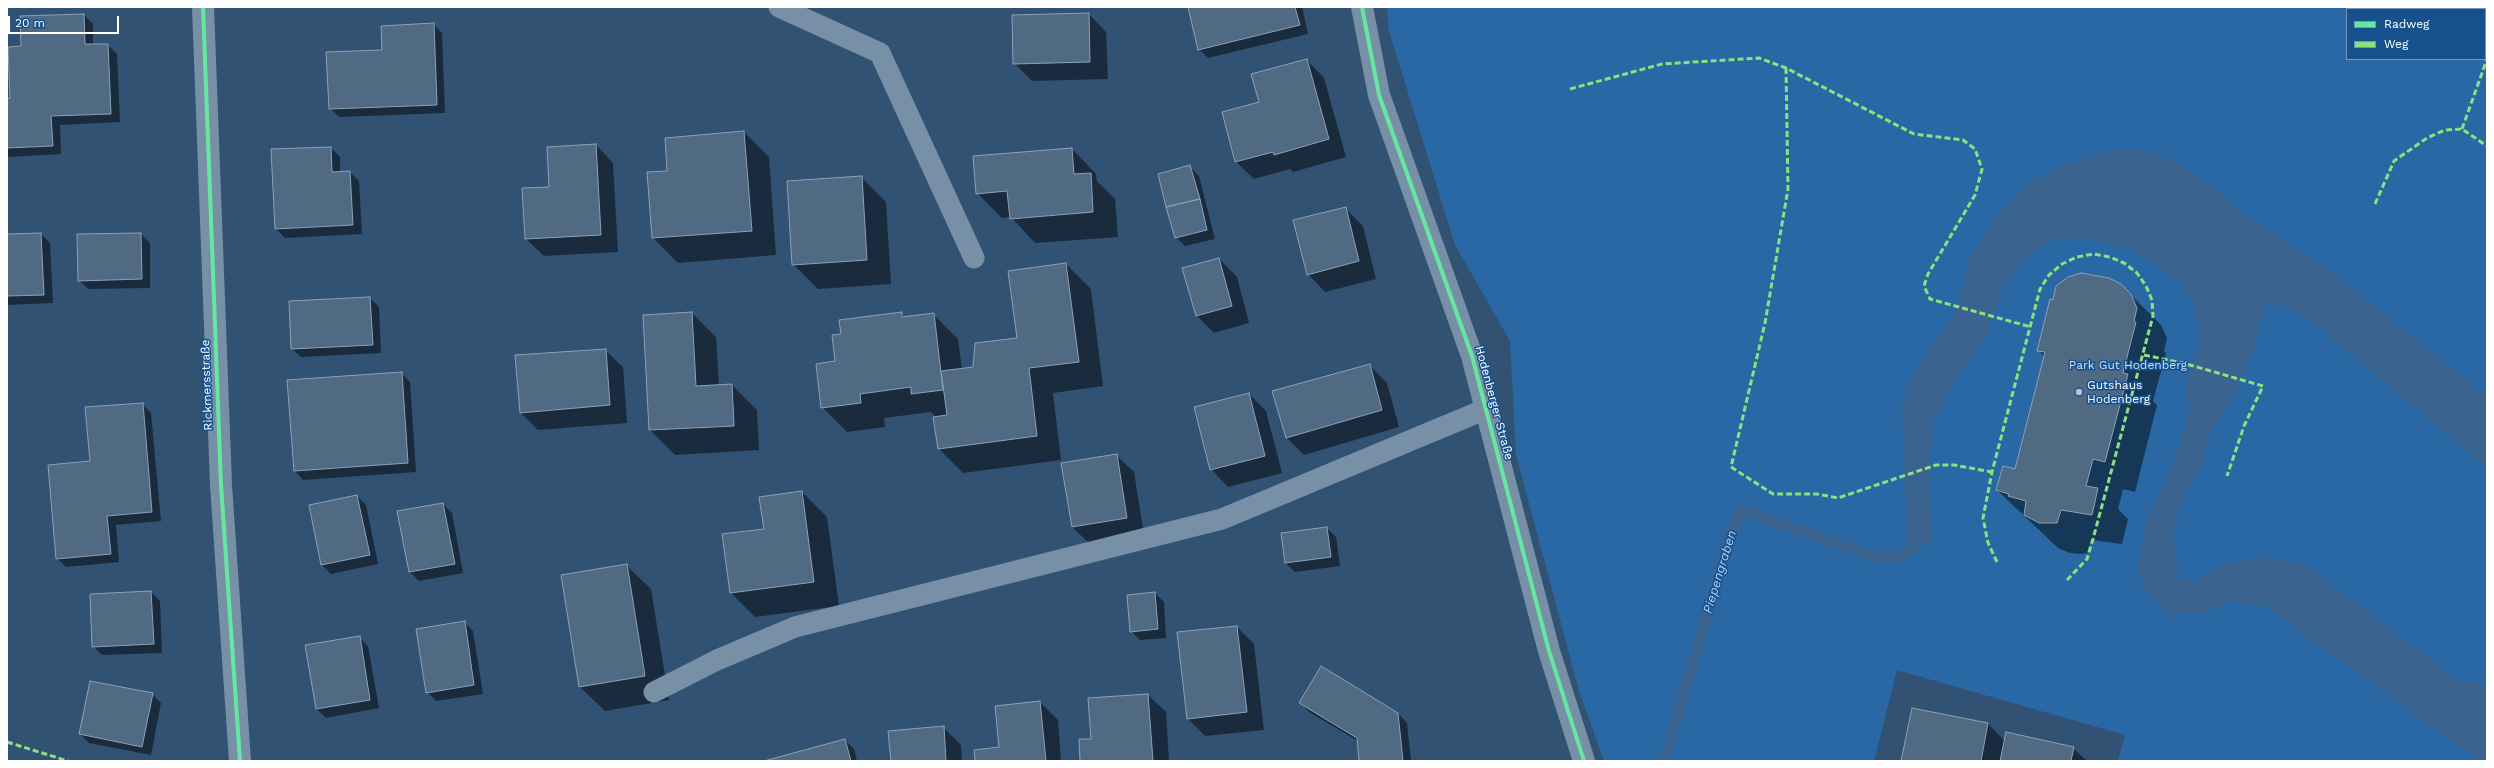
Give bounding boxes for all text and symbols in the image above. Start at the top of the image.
scale bar [10,8,121,34]
legend [2346,8,2486,60]
text: 20 m [15,16,45,30]
text: Radweg [2384,17,2429,31]
text: Weg [2384,37,2408,51]
street label: Rickmersstraße [198,339,216,431]
street label: Hodenberger Straße [1472,344,1516,462]
park label: Park Gut Hodenberg [2069,358,2187,372]
place label: Gutshaus Hodenberg [2087,378,2150,406]
marker: Gutshaus Hodenberg [2074,387,2084,397]
water label: Piepengraben [1700,529,1740,615]

